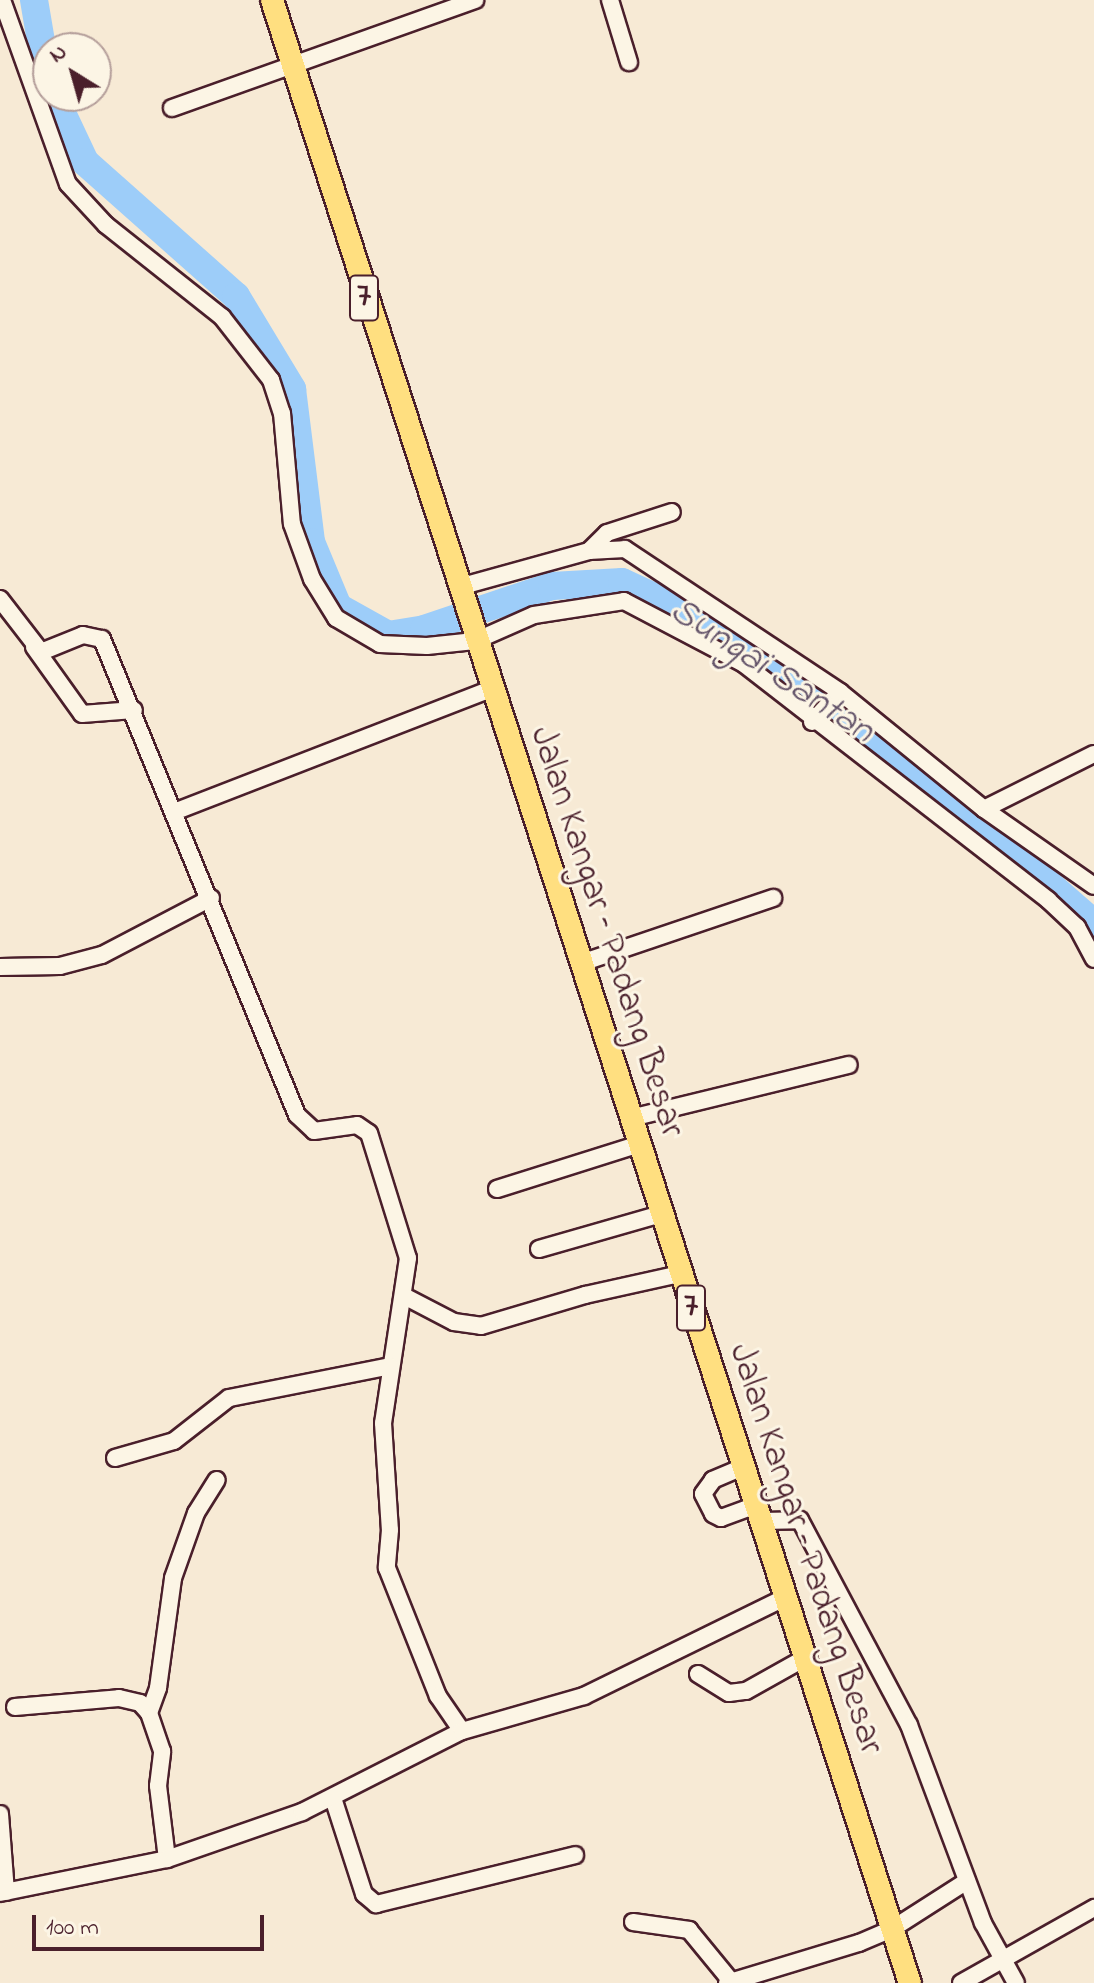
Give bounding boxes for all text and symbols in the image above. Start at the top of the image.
north arrow [32,32,112,112]
text: N [43,37,74,72]
road number: 7 [348,268,380,328]
water label: Sungai Santan [660,589,882,755]
street label: Jalan Kangar – Padang Besar [519,721,693,1143]
road number: 7 [675,1278,707,1338]
street label: Jalan Kangar – Padang Besar [718,1338,892,1760]
scale bar [36,1899,268,1949]
text: 100 m [46,1911,99,1946]

